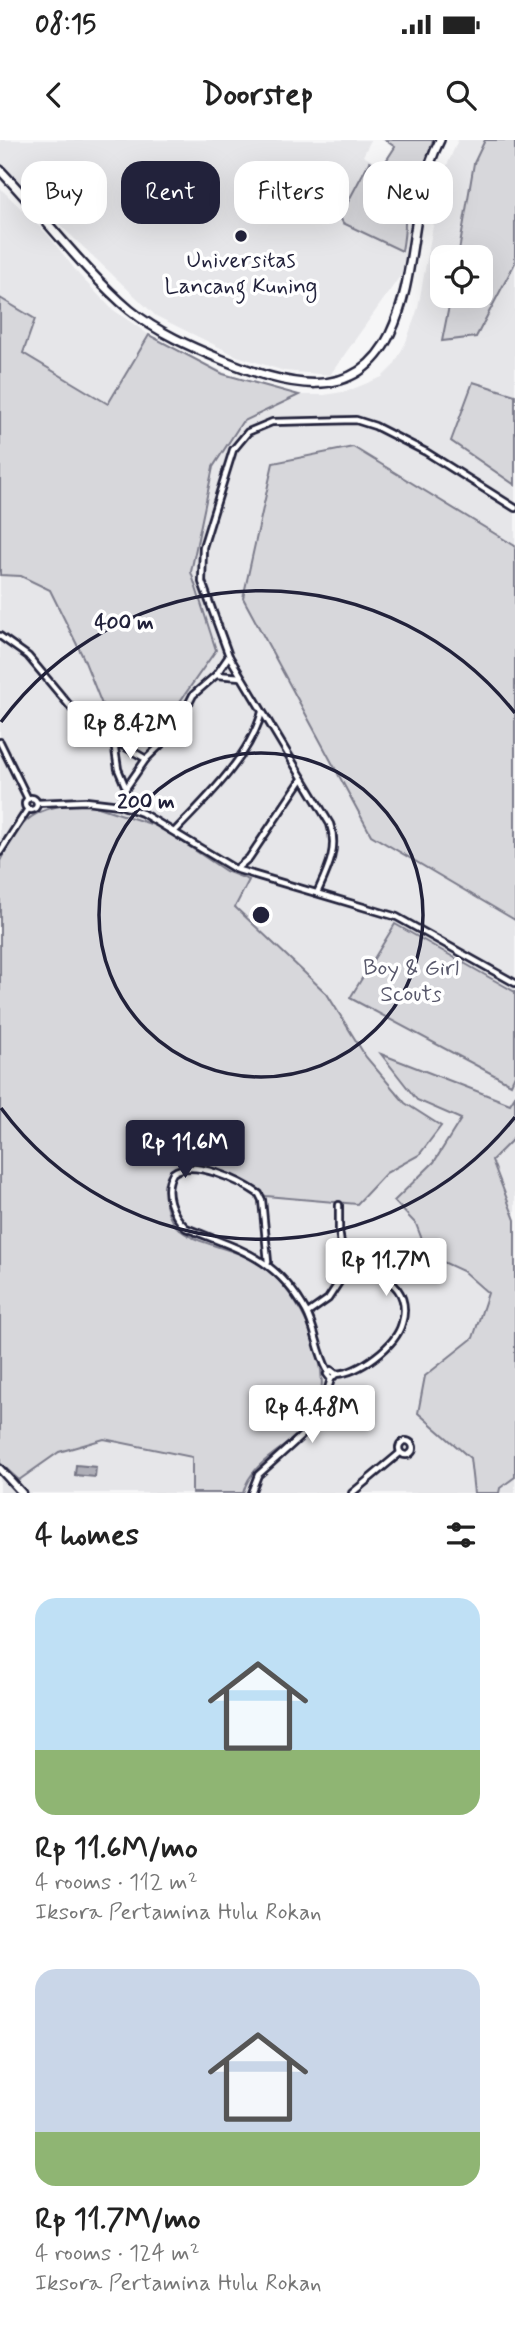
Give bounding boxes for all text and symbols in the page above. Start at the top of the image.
text: 08:15 [35,8,96,42]
text: Doorstep [202,74,313,116]
icon: back [35,76,73,114]
icon: search [442,76,480,114]
chip: Buy [21,161,107,224]
chip: Rent [121,161,220,224]
chip: Filters [234,161,349,224]
chip: New [363,161,453,224]
marker: Universitas Lancang Kuning [233,228,249,244]
map controls [430,245,493,308]
button: locate [430,245,493,308]
place label: Universitas Lancang Kuning [165,246,317,304]
text: 400 m [94,609,154,637]
pin: Rp 8.42M [58,702,202,761]
text: Rp 8.42M [83,709,177,739]
text: 200 m [117,788,175,816]
centre of rings [249,903,273,927]
park label: Boy & Girl Scouts [363,954,459,1010]
pin: Rp 11.6M [113,1121,257,1180]
text: Rp 11.6M [142,1128,228,1158]
pin: Rp 11.7M [314,1238,458,1298]
text: Rp 11.7M [342,1246,430,1276]
pin: Rp 4.48M [240,1386,384,1445]
text: Rp 4.48M [265,1393,359,1423]
text: 4 homes [35,1516,139,1555]
icon: filters [442,1516,480,1554]
icon: home [195,1643,321,1769]
text: Rp 11.6M/mo [35,1829,198,1868]
text: 4 rooms · 112 m² [35,1868,198,1898]
text: Iksora Pertamina Hulu Rokan [35,1898,322,1928]
icon: home [195,2014,321,2140]
text: Rp 11.7M/mo [35,2200,201,2239]
text: 4 rooms · 124 m² [35,2239,200,2269]
text: Iksora Pertamina Hulu Rokan [35,2269,322,2299]

